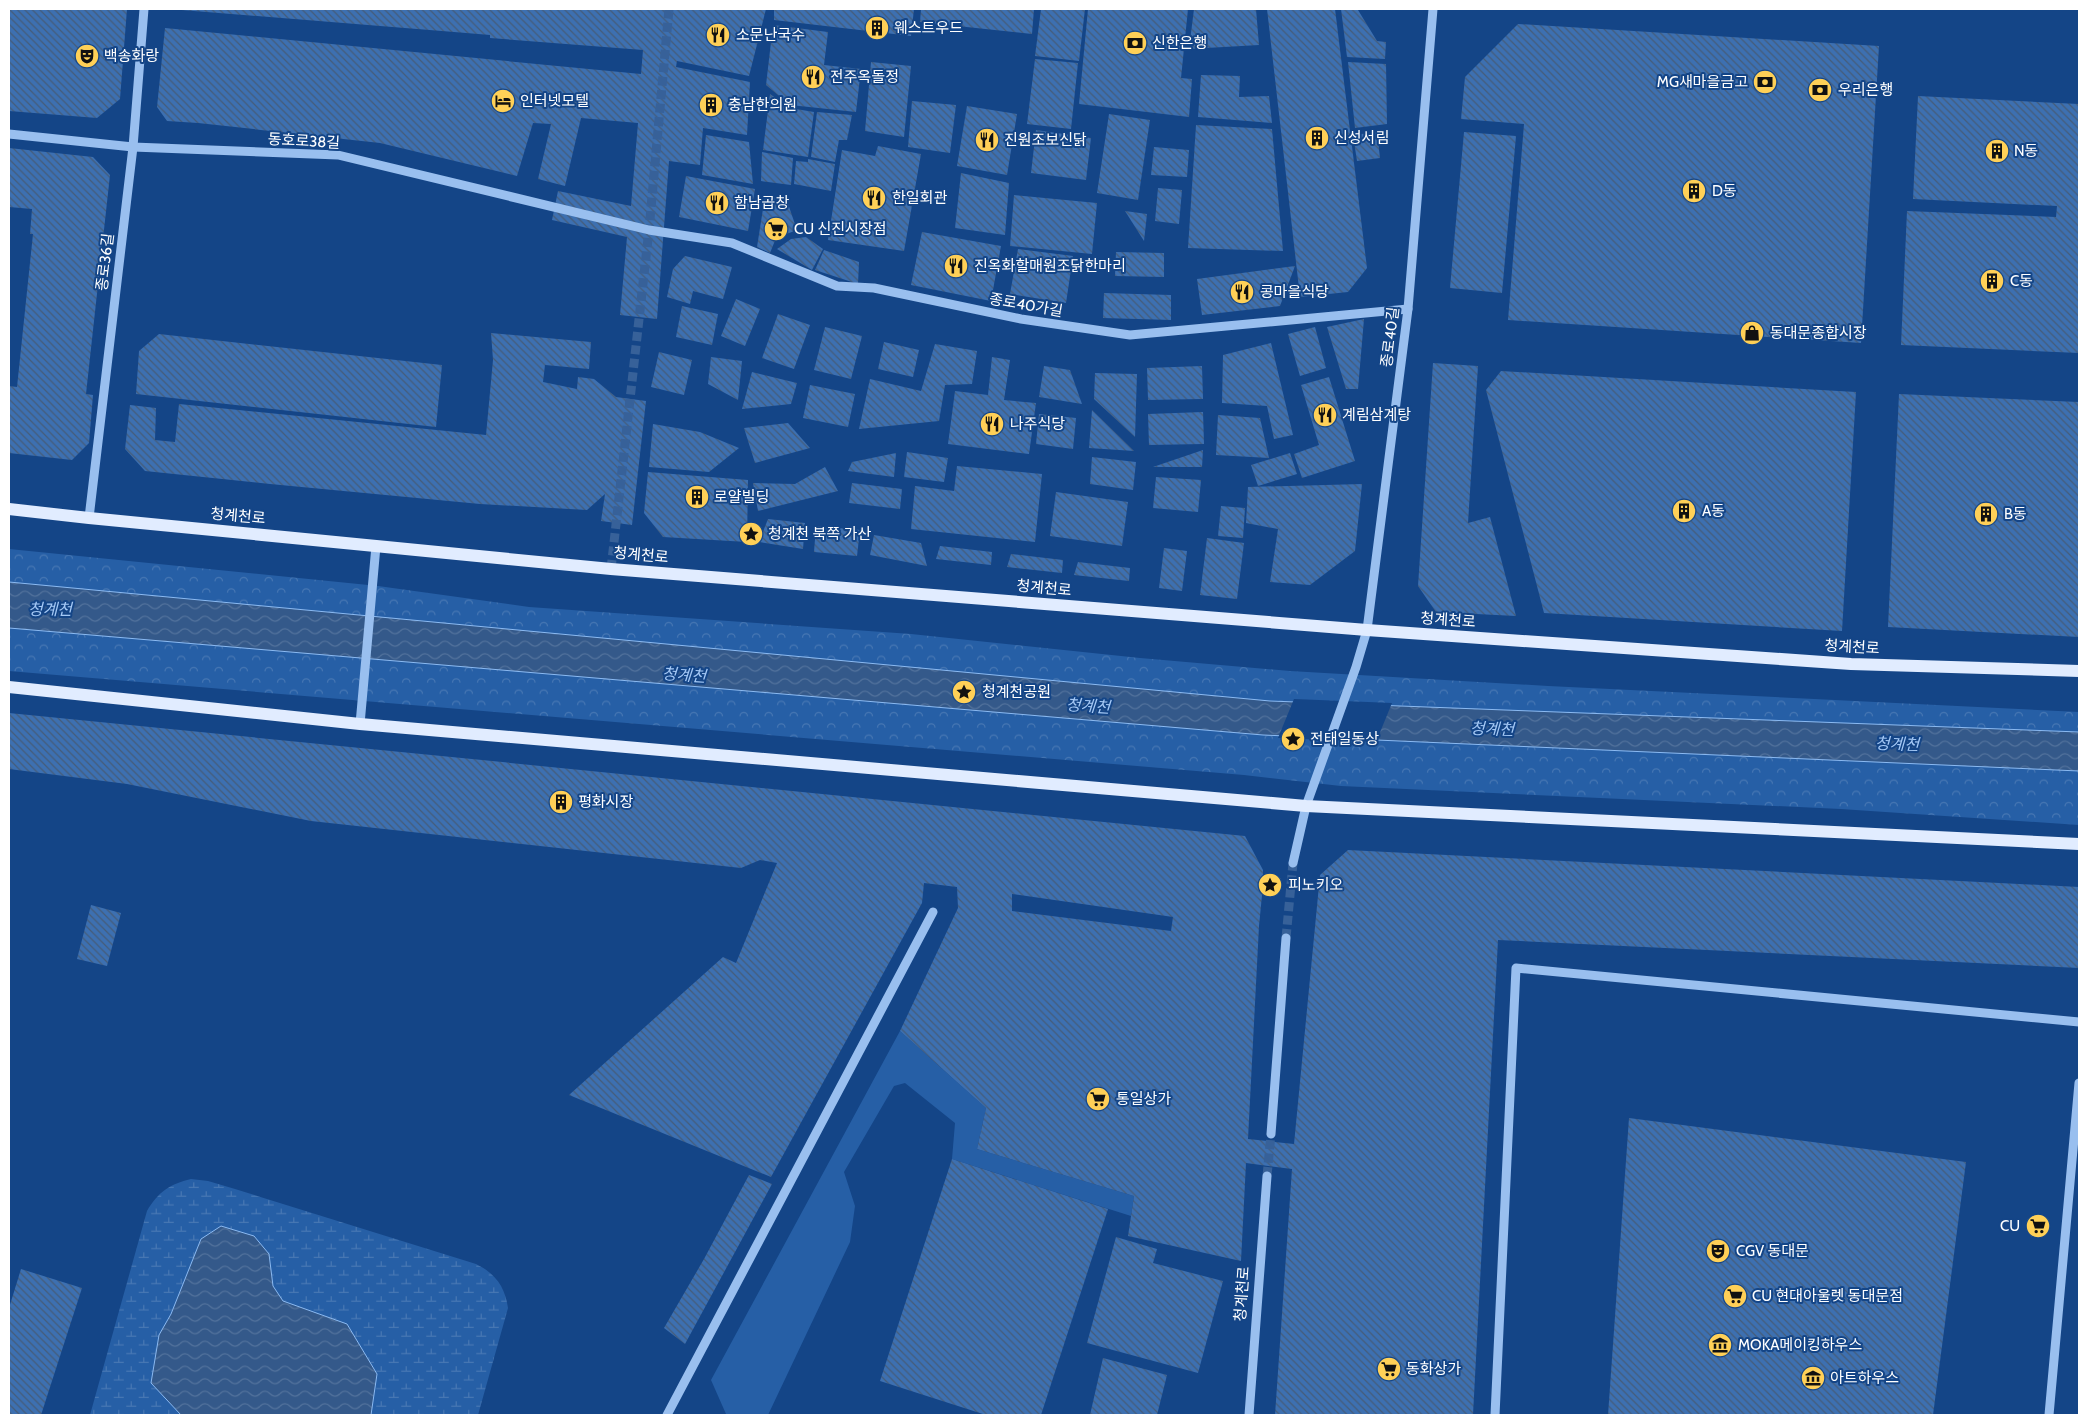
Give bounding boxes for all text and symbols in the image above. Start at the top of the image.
building icon: 웨스트우드 [864,15,890,41]
place label: 웨스트우드 [894,19,963,37]
restaurant icon: 소문난국수 [705,22,731,48]
place label: 소문난국수 [736,26,805,44]
bank icon: 신한은행 [1122,30,1148,56]
place label: 신한은행 [1152,34,1207,52]
theatre icon: 백송화랑 [74,43,100,69]
place label: 백송화랑 [104,47,159,65]
restaurant icon: 전주옥돌정 [800,64,826,90]
place label: 전주옥돌정 [830,68,899,86]
bank icon: MG새마을금고 [1752,69,1778,95]
place label: MG새마을금고 [1657,73,1748,91]
bank icon: 우리은행 [1807,77,1833,103]
place label: 우리은행 [1838,81,1893,99]
hotel icon: 인터넷모텔 [490,88,516,114]
place label: 인터넷모텔 [520,92,589,110]
building icon: 충남한의원 [698,92,724,118]
place label: 충남한의원 [728,96,797,114]
building icon: 신성서림 [1304,125,1330,151]
restaurant icon: 진원조보신닭 [974,127,1000,153]
place label: 신성서림 [1334,129,1389,147]
street label: 동호로38길 [267,130,341,152]
place label: 진원조보신닭 [1004,131,1087,149]
building icon: N동 [1984,138,2010,164]
place label: N동 [2014,142,2038,160]
building icon: D동 [1681,178,1707,204]
place label: D동 [1712,182,1737,200]
restaurant icon: 한일회관 [861,185,887,211]
place label: 한일회관 [892,189,947,207]
restaurant icon: 함남곱창 [704,190,730,216]
place label: 함남곱창 [734,194,789,212]
supermarket icon: CU 신진시장점 [763,216,789,242]
place label: CU 신진시장점 [794,220,886,238]
street label: 종로36길 [93,232,117,292]
restaurant icon: 진옥화할매원조닭한마리 [943,253,969,279]
place label: 진옥화할매원조닭한마리 [974,257,1126,275]
building icon: C동 [1979,268,2005,294]
place label: C동 [2010,272,2033,290]
restaurant icon: 콩마을식당 [1229,279,1255,305]
place label: 콩마을식당 [1260,283,1329,301]
street label: 종로40가길 [988,290,1064,320]
street label: 종로40길 [1377,306,1403,368]
shop icon: 동대문종합시장 [1739,320,1765,346]
place label: 동대문종합시장 [1770,324,1867,342]
restaurant icon: 계림삼계탕 [1312,402,1338,428]
place label: 계림삼계탕 [1342,406,1411,424]
restaurant icon: 나주식당 [979,411,1005,437]
place label: 나주식당 [1010,415,1065,433]
building icon: 로얄빌딩 [684,484,710,510]
place label: 로얄빌딩 [714,488,769,506]
building icon: A동 [1671,498,1697,524]
building icon: B동 [1973,501,1999,527]
place label: A동 [1702,502,1725,520]
street label: 청계천로 [210,505,266,527]
place label: B동 [2004,505,2027,523]
place icon: 청계천 북쪽 가산 [738,521,764,547]
place label: 청계천 북쪽 가산 [768,525,872,543]
street label: 청계천로 [613,544,669,566]
street label: 청계천로 [1016,577,1072,599]
water label: 청계천 [28,600,74,619]
street label: 청계천로 [1420,609,1476,631]
street label: 청계천로 [1824,637,1880,657]
water label: 청계천 [661,664,709,686]
place icon: 청계천공원 [951,679,977,705]
place label: 청계천공원 [982,683,1051,701]
water label: 청계천 [1065,695,1113,717]
water label: 청계천 [1470,719,1517,739]
place icon: 전태일동상 [1280,726,1306,752]
place label: 전태일동상 [1310,730,1379,748]
water label: 청계천 [1875,734,1922,754]
building icon: 평화시장 [548,789,574,815]
place label: 평화시장 [578,793,633,811]
place icon: 피노키오 [1257,872,1283,898]
place label: 피노키오 [1288,876,1343,894]
supermarket icon: 통일상가 [1085,1086,1111,1112]
place label: 통일상가 [1116,1090,1171,1108]
supermarket icon: CU [2025,1213,2051,1239]
place label: CU [2000,1217,2020,1235]
theatre icon: CGV 동대문 [1705,1238,1731,1264]
place label: CGV 동대문 [1736,1242,1809,1260]
street label: 청계천로 [1231,1266,1253,1322]
supermarket icon: CU 현대아울렛 동대문점 [1722,1283,1748,1309]
place label: CU 현대아울렛 동대문점 [1752,1287,1903,1305]
museum icon: MOKA메이킹하우스 [1707,1332,1733,1358]
place label: MOKA메이킹하우스 [1738,1336,1862,1354]
supermarket icon: 동화상가 [1376,1356,1402,1382]
place label: 동화상가 [1406,1360,1461,1378]
museum icon: 아트하우스 [1800,1365,1826,1391]
place label: 아트하우스 [1830,1369,1899,1387]

